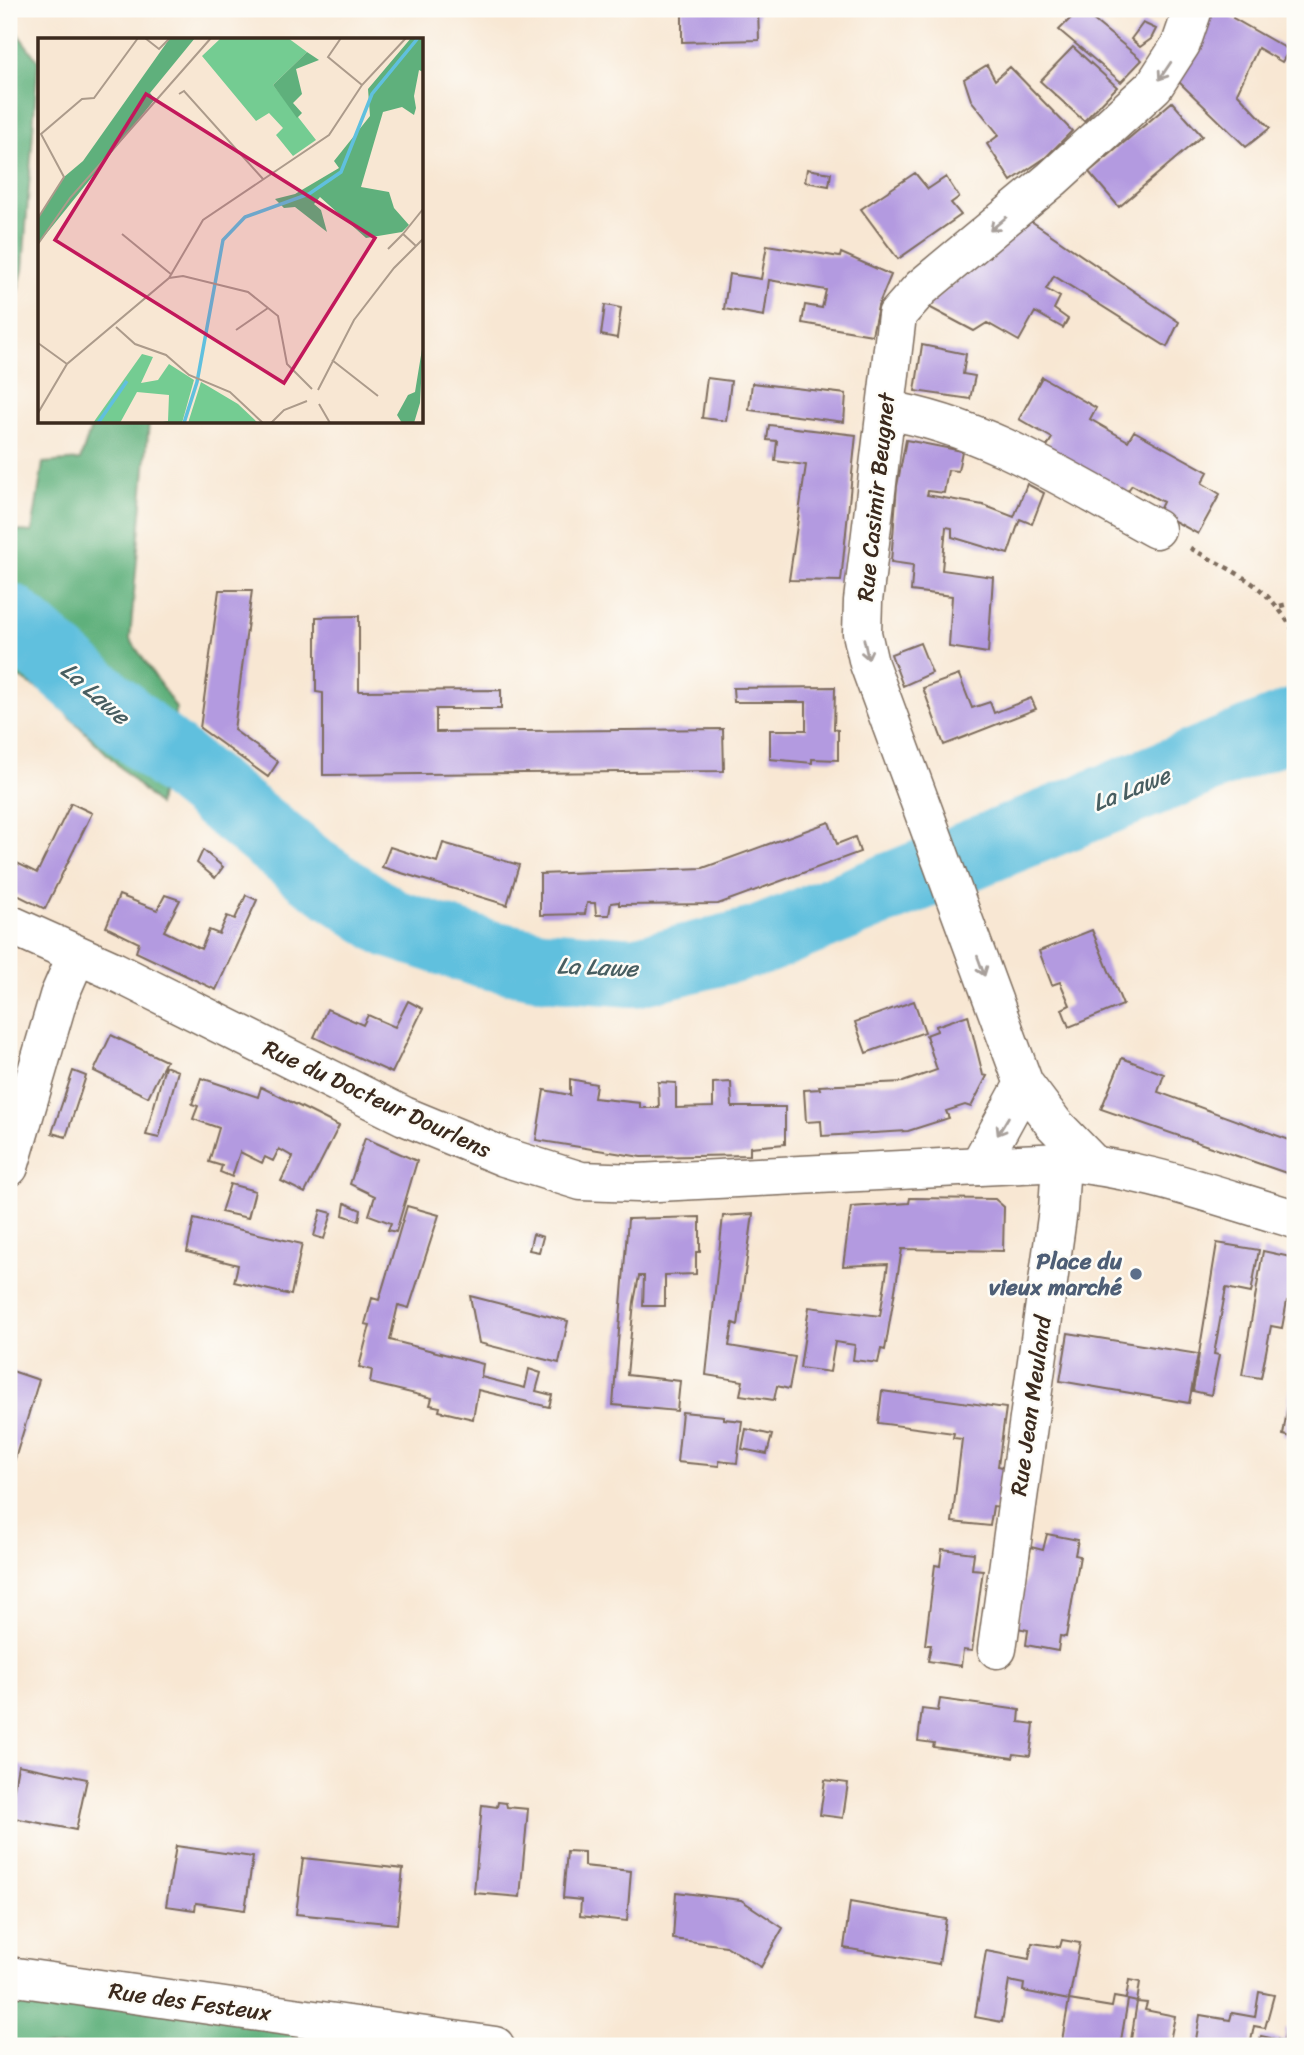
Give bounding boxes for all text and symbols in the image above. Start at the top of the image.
inset map [38,38,424,424]
one-way arrow [1158,60,1172,80]
one-way arrow [989,216,1007,232]
street label: Rue Casimir Beugnet [845,389,908,603]
one-way arrow [859,637,873,660]
water label: La Lawe [51,651,141,737]
water label: La Lawe [1086,754,1179,824]
water label: La Lawe [556,945,640,989]
one-way arrow [976,955,989,977]
street label: Rue du Docteur Dourlens [256,1028,498,1170]
one-way arrow [996,1115,1010,1135]
place label: Place du vieux marché [989,1241,1123,1308]
marker: Place du vieux marché [1128,1266,1144,1282]
street label: Rue Jean Meuland [998,1312,1064,1499]
street label: Rue des Festeux [106,1970,274,2034]

